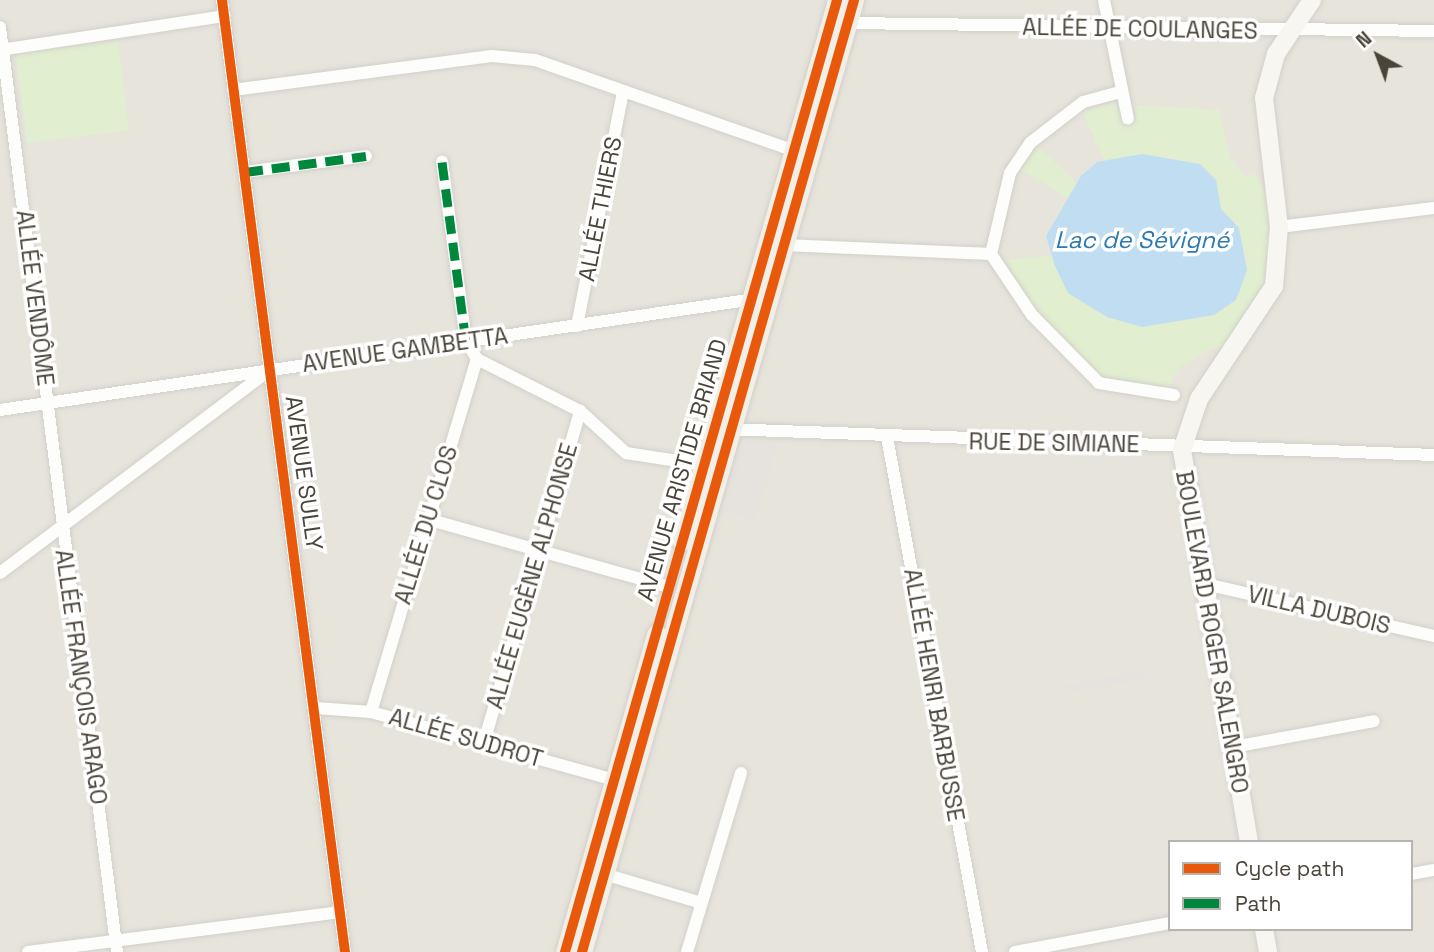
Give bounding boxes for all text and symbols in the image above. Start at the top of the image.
street label: ALLÉE DE COULANGES [1022,13,1258,45]
north arrow [1343,21,1413,91]
text: N [1351,26,1377,53]
street label: ALLÉE THIERS [572,134,628,284]
street label: ALLÉE VENDÔME [10,208,60,388]
water label: Lac de Sévigné [1055,226,1229,254]
street label: AVENUE GAMBETTA [300,322,510,378]
street label: AVENUE ARISTIDE BRIAND [631,336,733,604]
street label: AVENUE SULLY [280,394,328,552]
street label: RUE DE SIMIANE [968,428,1140,458]
street label: ALLÉE EUGÈNE ALPHONSE [481,440,583,712]
street label: ALLÉE DU CLOS [389,442,463,608]
street label: BOULEVARD ROGER SALENGRO [1170,468,1254,796]
street label: ALLÉE FRANÇOIS ARAGO [49,547,113,807]
street label: ALLÉE HENRI BARBUSSE [898,566,970,824]
street label: VILLA DUBOIS [1245,580,1393,640]
street label: ALLÉE SUDROT [386,703,546,773]
legend [1168,840,1413,931]
text: Cycle path [1235,855,1344,882]
text: Path [1235,890,1281,917]

